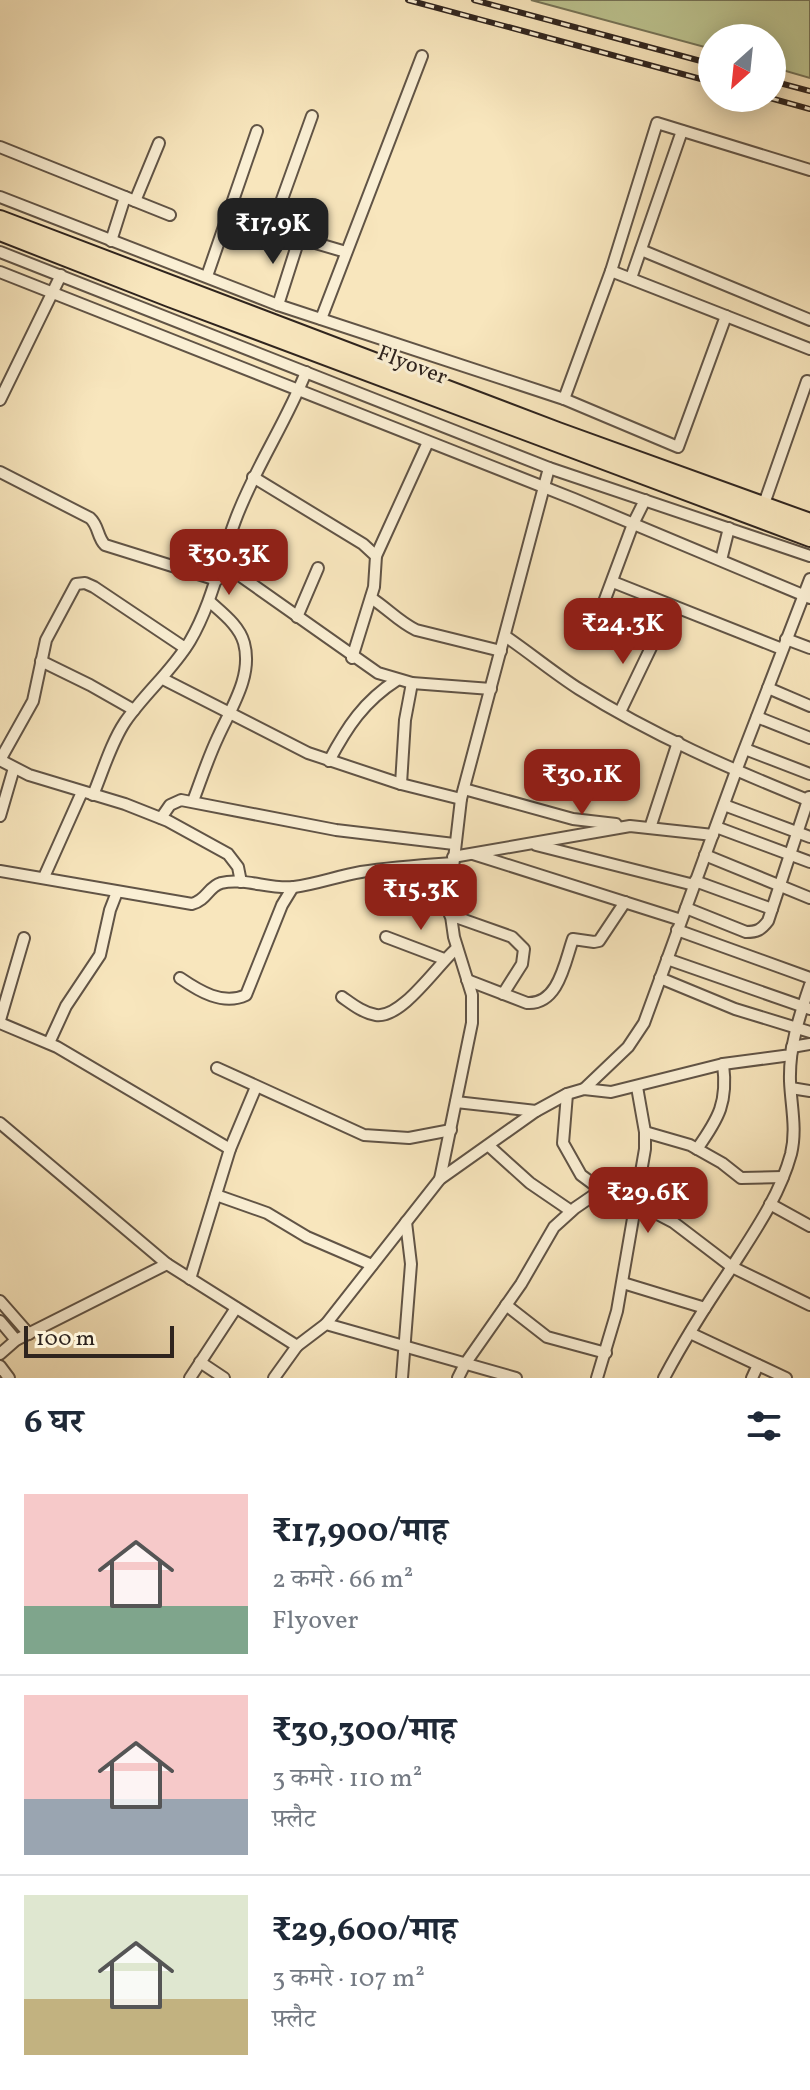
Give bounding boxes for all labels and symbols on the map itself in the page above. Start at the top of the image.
north arrow [698,24,786,112]
pin: ₹17.9K [208,198,338,266]
street label: Flyover [372,338,452,394]
pin: ₹30.3K [164,529,294,597]
pin: ₹24.3K [558,598,688,666]
pin: ₹30.1K [517,749,647,817]
pin: ₹15.3K [356,864,486,932]
pin: ₹29.6K [583,1167,713,1235]
scale bar [24,1322,174,1358]

